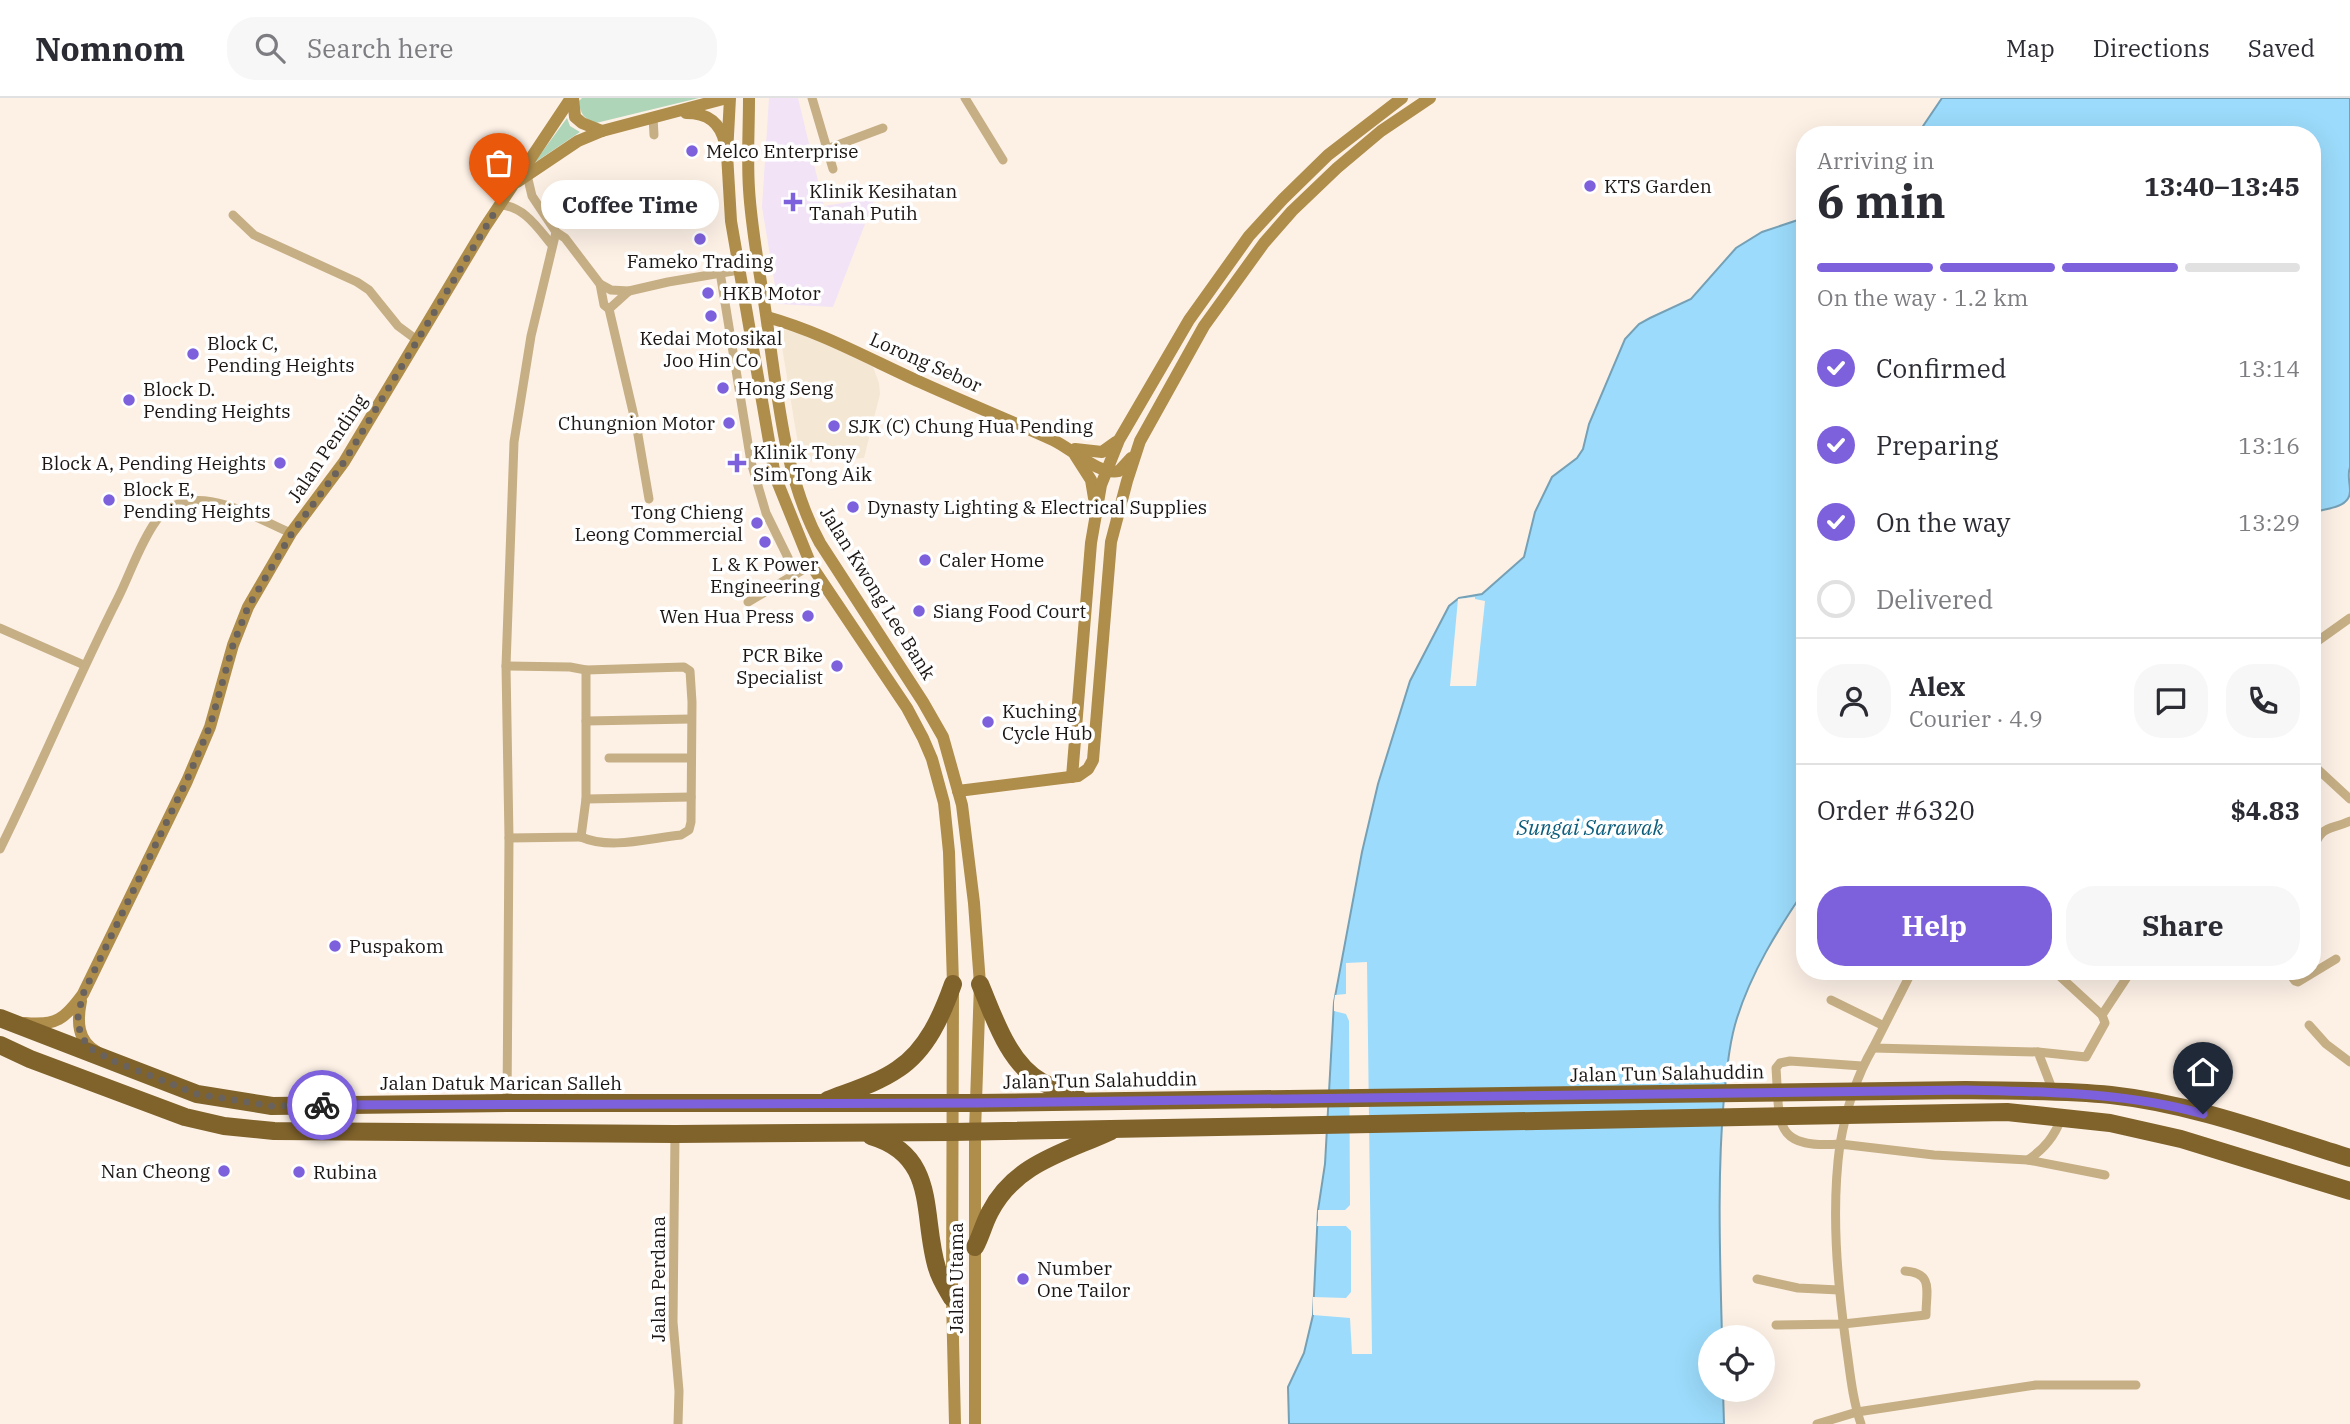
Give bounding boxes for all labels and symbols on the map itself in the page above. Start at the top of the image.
pin [469,133,529,205]
place label: Melco Enterprise [706,139,858,163]
marker: Melco Enterprise [684,143,700,159]
place label: KTS Garden [1604,174,1712,198]
marker: KTS Garden [1582,178,1598,194]
place label: Klinik Kesihatan Tanah Putih [809,179,957,225]
callout: Coffee Time [541,180,720,230]
marker: Klinik Kesihatan Tanah Putih [783,192,803,212]
marker: Fameko Trading [692,231,708,247]
place label: Fameko Trading [627,249,774,273]
place label: HKB Motor [722,281,821,305]
marker: HKB Motor [700,285,716,301]
marker: Kedai Motosikal Joo Hin Co [703,308,719,324]
place label: Kedai Motosikal Joo Hin Co [640,326,783,372]
street label: Lorong Sebor [866,327,986,398]
place label: Block C, Pending Heights [207,331,355,377]
marker: Block C, Pending Heights [185,346,201,362]
place label: Hong Seng [737,376,834,400]
place label: Block D. Pending Heights [143,377,291,423]
marker: Hong Seng [715,380,731,396]
street label: Jalan Pending [282,389,372,507]
marker: Block D. Pending Heights [121,392,137,408]
place label: Chungnion Motor [558,411,716,435]
place label: SJK (C) Chung Hua Pending [848,414,1094,438]
marker: Chungnion Motor [721,415,737,431]
marker: SJK (C) Chung Hua Pending [826,418,842,434]
place label: Klinik Tony Sim Tong Aik [753,440,872,486]
place label: Block A, Pending Heights [41,451,266,475]
marker: Klinik Tony Sim Tong Aik [727,453,747,473]
marker: Block A, Pending Heights [272,455,288,471]
place label: Block E, Pending Heights [123,477,271,523]
marker: Block E, Pending Heights [101,492,117,508]
place label: Dynasty Lighting & Electrical Supplies [867,495,1207,519]
marker: Dynasty Lighting & Electrical Supplies [845,499,861,515]
place label: Tong Chieng Leong Commercial [574,500,744,546]
street label: Jalan Kwong Lee Bank [815,502,941,684]
marker: Tong Chieng Leong Commercial [749,515,765,531]
marker: L & K Power Engineering [757,534,773,550]
place label: Caler Home [939,548,1044,572]
place label: L & K Power Engineering [710,552,821,598]
marker: Caler Home [917,552,933,568]
place label: Siang Food Court [933,599,1087,623]
marker: Siang Food Court [911,603,927,619]
place label: Wen Hua Press [660,604,794,628]
marker: Wen Hua Press [800,608,816,624]
place label: PCR Bike Specialist [736,643,823,689]
marker: PCR Bike Specialist [829,658,845,674]
place label: Kuching Cycle Hub [1002,699,1092,745]
marker: Kuching Cycle Hub [980,714,996,730]
water label: Sungai Sarawak [1515,813,1664,841]
place label: Puspakom [349,934,444,958]
marker: Puspakom [327,938,343,954]
pin [2173,1042,2233,1114]
street label: Jalan Tun Salahuddin [1570,1059,1764,1087]
street label: Jalan Tun Salahuddin [1003,1066,1197,1094]
courier [287,1070,357,1140]
street label: Jalan Datuk Marican Salleh [380,1071,622,1095]
place label: Nan Cheong [101,1159,211,1183]
place label: Rubina [313,1160,377,1184]
marker: Nan Cheong [216,1163,232,1179]
marker: Rubina [291,1164,307,1180]
street label: Jalan Perdana [646,1216,670,1342]
street label: Jalan Utama [944,1222,968,1334]
place label: Number One Tailor [1037,1256,1131,1302]
marker: Number One Tailor [1015,1271,1031,1287]

